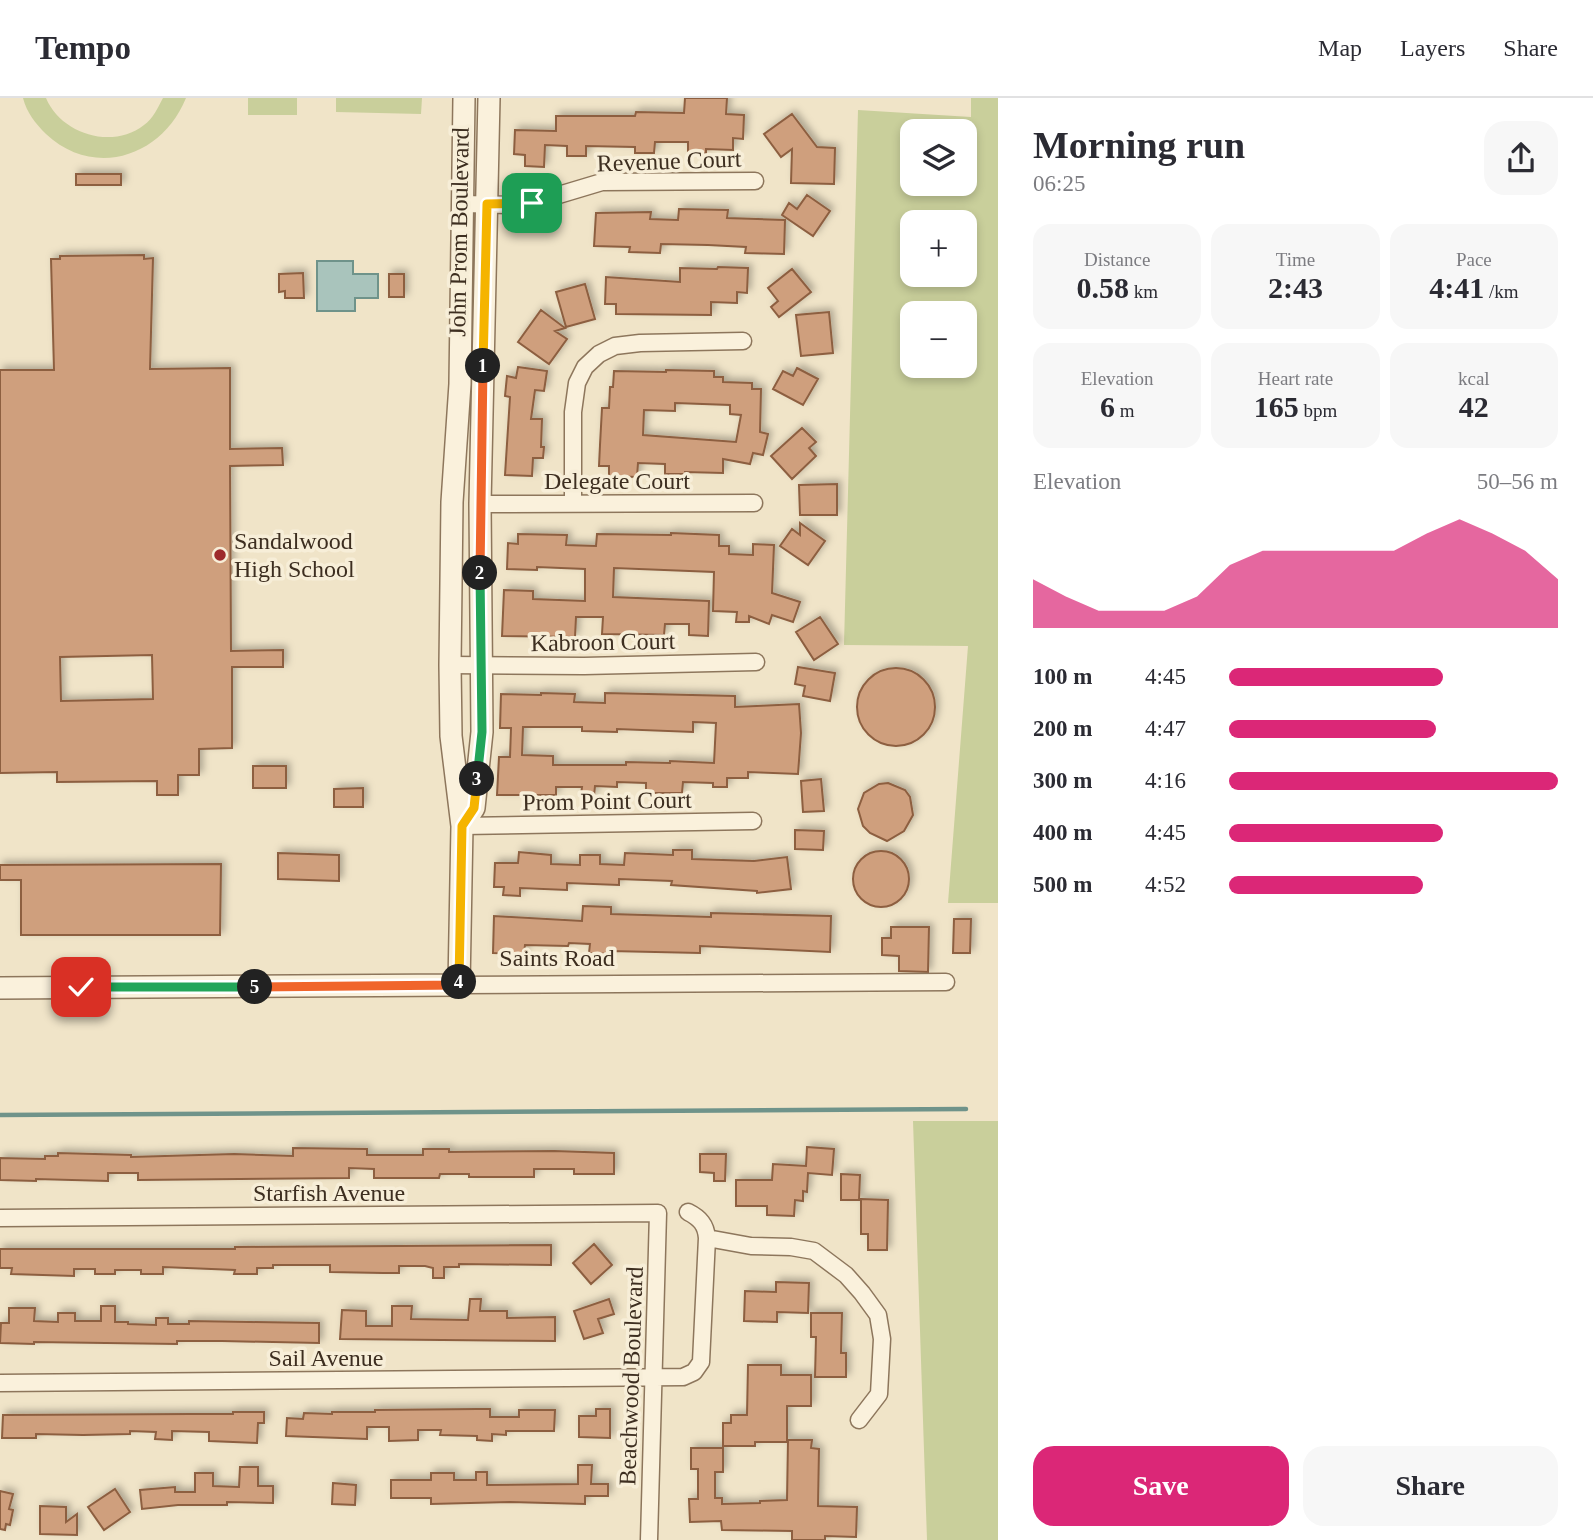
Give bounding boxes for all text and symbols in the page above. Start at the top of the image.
text: Tempo [35,30,131,66]
text: Map [1318,35,1362,61]
text: Layers [1400,35,1465,61]
text: Share [1503,35,1558,61]
map controls [900,119,977,378]
button: layers [900,119,977,196]
button: share [1484,121,1558,195]
text: Morning run [1033,124,1245,166]
street label: John Prom Boulevard [444,127,474,337]
street label: Revenue Court [596,145,742,177]
text: 06:25 [1033,171,1085,196]
pin [502,173,562,233]
icon: arrive [513,184,551,222]
button: + [900,210,977,287]
text: Distance [1084,249,1150,270]
text: Time [1276,249,1315,270]
text: Pace [1456,249,1492,270]
text: 0.58 [1076,271,1129,304]
text: 2:43 [1268,271,1323,304]
text: 4:41 [1429,271,1484,304]
text: km [1129,281,1158,302]
text: /km [1484,281,1518,302]
button: − [900,301,977,378]
pin: 1 [466,348,500,384]
text: 1 [478,355,487,376]
text: Elevation [1081,368,1154,389]
text: Heart rate [1258,368,1333,389]
text: kcal [1458,368,1490,389]
text: 6 [1100,390,1115,423]
text: 165 [1254,390,1299,423]
text: 42 [1459,390,1489,423]
text: m [1115,400,1134,421]
text: bpm [1299,400,1337,421]
street label: Delegate Court [544,468,690,494]
text: Elevation [1033,469,1121,494]
text: 50–56 m [1477,469,1558,494]
place label: Sandalwood High School [234,528,355,582]
marker: Sandalwood High School [212,547,228,563]
pin: 2 [462,556,498,590]
text: 2 [475,562,484,583]
street label: Kabroon Court [530,628,676,656]
text: 100 m [1033,664,1092,689]
text: 4:45 [1145,664,1186,689]
text: 200 m [1033,716,1092,741]
text: 4:47 [1145,716,1186,741]
pin: 3 [460,762,494,796]
text: 3 [472,768,481,789]
text: 300 m [1033,768,1092,793]
text: 4:16 [1145,768,1186,793]
street label: Prom Point Court [522,787,692,815]
text: 400 m [1033,820,1092,845]
text: 4:45 [1145,820,1186,845]
text: 500 m [1033,872,1092,897]
text: 4:52 [1145,872,1186,897]
street label: Saints Road [499,945,615,971]
pin [51,957,111,1017]
pin: 4 [442,964,476,1000]
icon: check [62,968,100,1006]
pin: 5 [238,970,272,1004]
text: 4 [454,971,463,992]
text: 5 [250,976,259,997]
street label: Starfish Avenue [253,1180,405,1206]
street label: Beachwood Boulevard [614,1266,648,1486]
street label: Sail Avenue [269,1345,383,1371]
button: Save [1033,1446,1289,1526]
button: Share [1303,1446,1558,1526]

